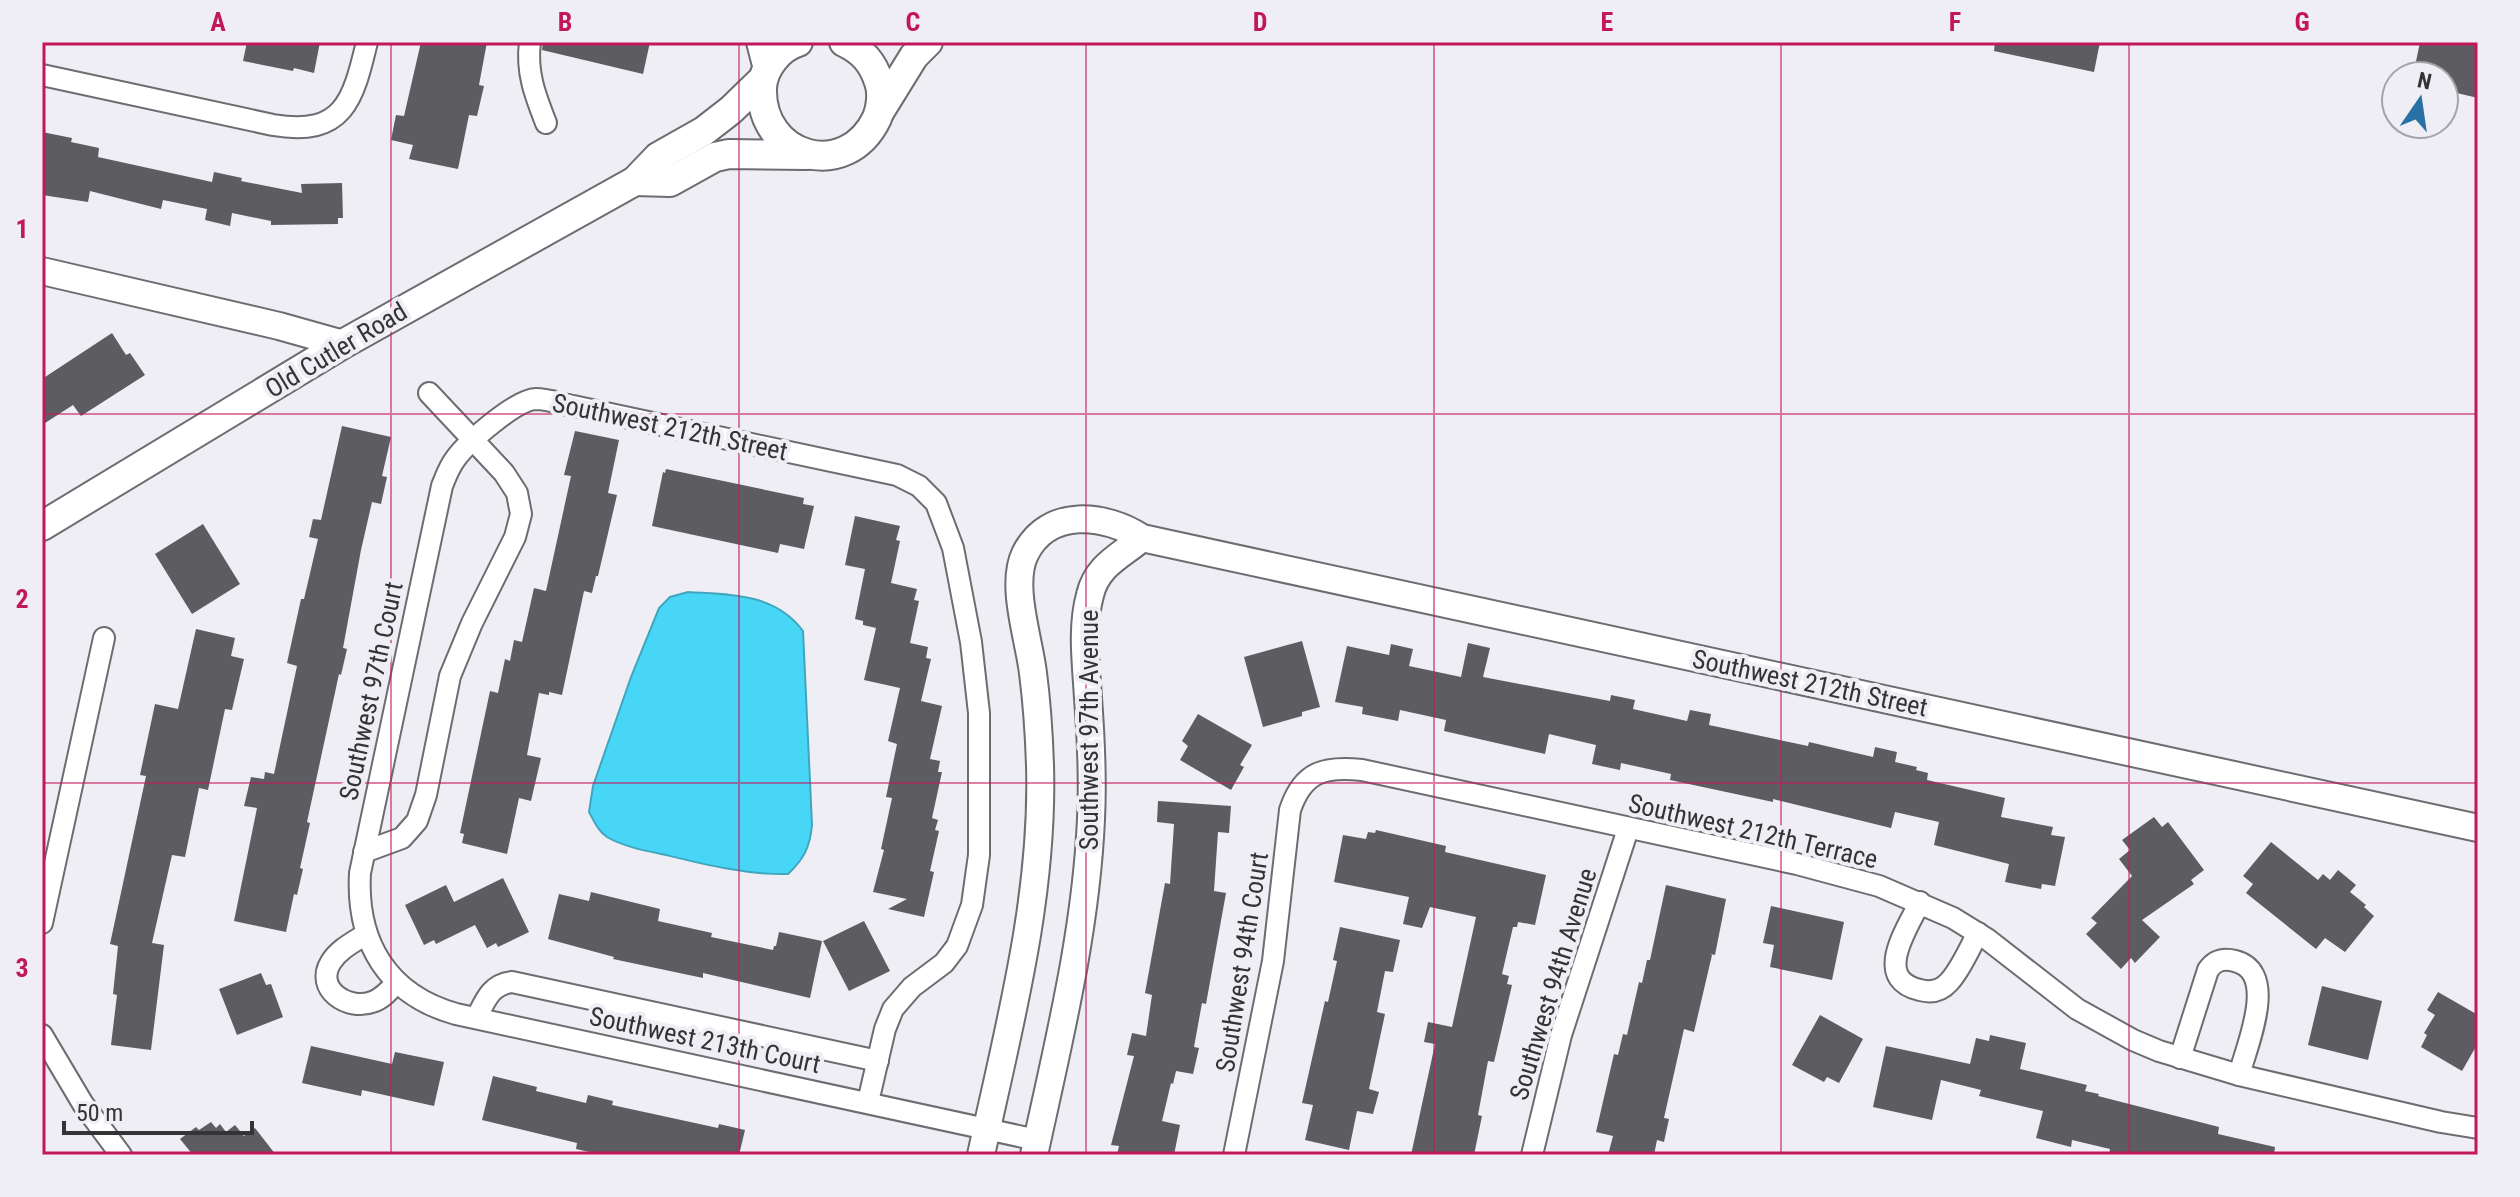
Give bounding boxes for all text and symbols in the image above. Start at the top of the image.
text: A [210,7,226,37]
text: B [558,7,572,37]
text: C [906,7,921,37]
text: D [1253,7,1267,37]
text: E [1601,7,1614,37]
text: F [1949,7,1961,37]
text: G [2294,7,2310,37]
north arrow [2380,60,2460,140]
text: N [2415,67,2434,95]
text: 1 [15,214,29,244]
street label: Old Cutler Road [260,296,412,404]
street label: Southwest 212th Street [550,387,790,467]
street label: Southwest 97th Court [333,579,409,803]
text: 2 [15,584,29,614]
street label: Southwest 97th Avenue [1074,610,1104,850]
street label: Southwest 212th Street [1690,643,1930,723]
street label: Southwest 212th Terrace [1626,788,1880,874]
street label: Southwest 94th Court [1210,850,1274,1074]
street label: Southwest 94th Avenue [1503,865,1603,1103]
text: 3 [15,953,29,983]
street label: Southwest 213th Court [587,1001,823,1079]
scale bar [64,1085,252,1135]
text: 50 m [76,1099,123,1127]

